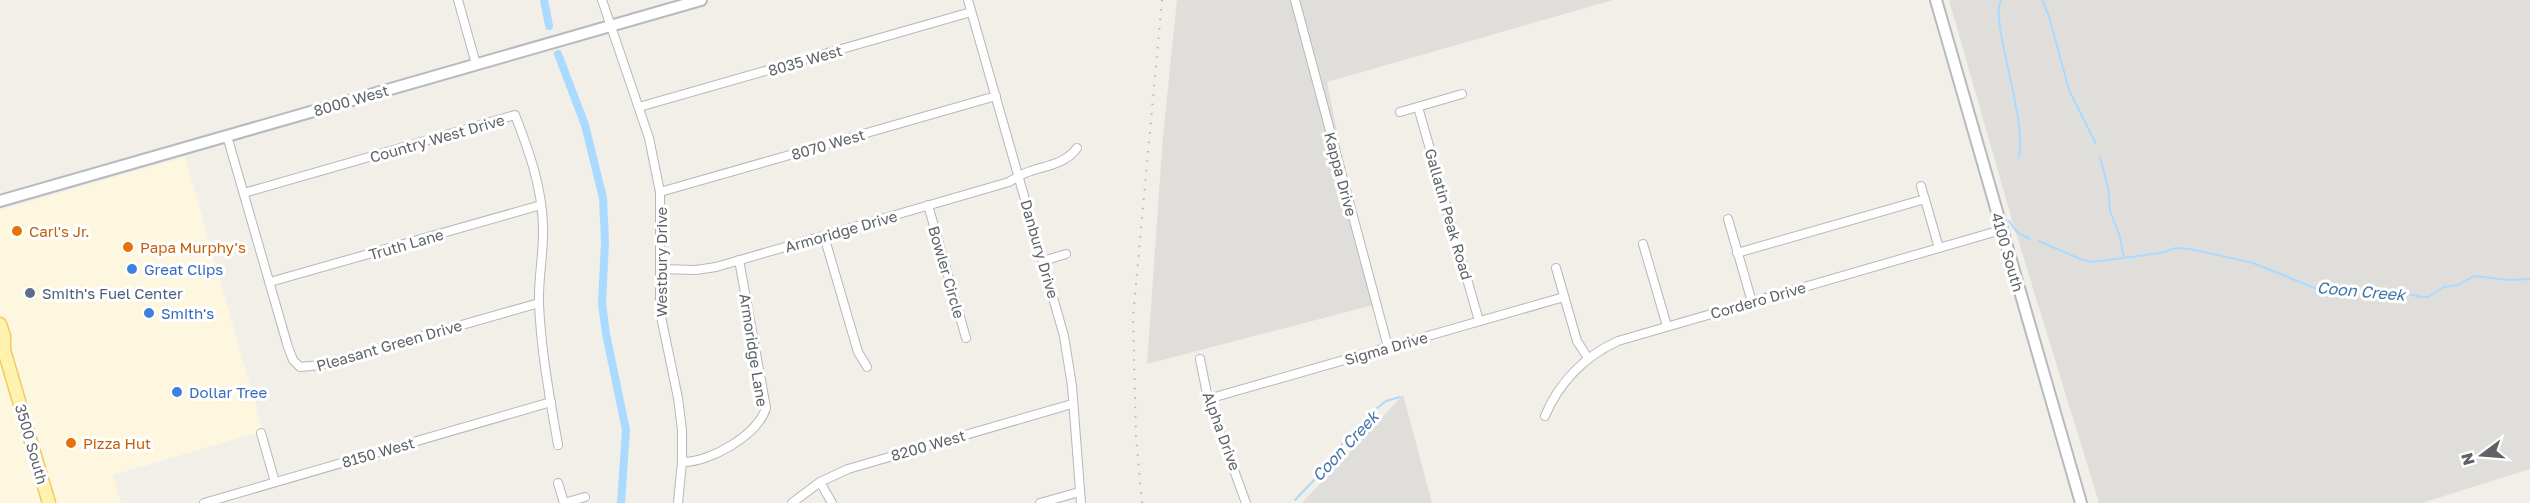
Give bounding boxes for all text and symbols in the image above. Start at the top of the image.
street label: 8035 West [766,41,844,79]
street label: 8000 West [311,81,391,119]
street label: Country West Drive [368,110,507,166]
street label: 8070 West [789,125,867,163]
street label: Kappa Drive [1321,130,1361,218]
street label: Gallatin Peak Road [1422,146,1476,282]
street label: Danbury Drive [1017,197,1063,301]
street label: Armoridge Drive [783,206,900,256]
street label: Westbury Drive [652,207,670,317]
street label: 4100 South [1988,210,2028,294]
place label: Carl's Jr. [29,222,90,240]
marker: Carl's Jr. [10,224,24,238]
street label: Bowler Circle [925,224,969,321]
street label: Truth Lane [367,225,446,263]
place label: Papa Murphy's [140,238,246,256]
marker: Papa Murphy's [121,240,135,254]
place label: Great Clips [144,260,223,278]
marker: Great Clips [125,262,139,276]
water label: Coon Creek [2316,277,2408,305]
street label: Cordero Drive [1708,278,1808,322]
place label: Smith's Fuel Center [42,284,183,302]
marker: Smith's Fuel Center [23,286,37,300]
street label: Armoridge Lane [736,292,772,408]
place label: Smith's [161,304,214,322]
marker: Smith's [142,306,156,320]
street label: Pleasant Green Drive [314,315,464,374]
street label: Sigma Drive [1342,327,1430,368]
place label: Dollar Tree [189,383,268,401]
marker: Dollar Tree [170,385,184,399]
street label: Alpha Drive [1199,389,1245,473]
street label: 3500 South [12,402,52,486]
water label: Coon Creek [1308,405,1384,485]
north arrow [2452,425,2512,485]
street label: 8200 West [889,426,967,464]
street label: 8150 West [340,433,416,471]
place label: Pizza Hut [83,434,151,452]
marker: Pizza Hut [64,436,78,450]
text: N [2456,451,2479,468]

